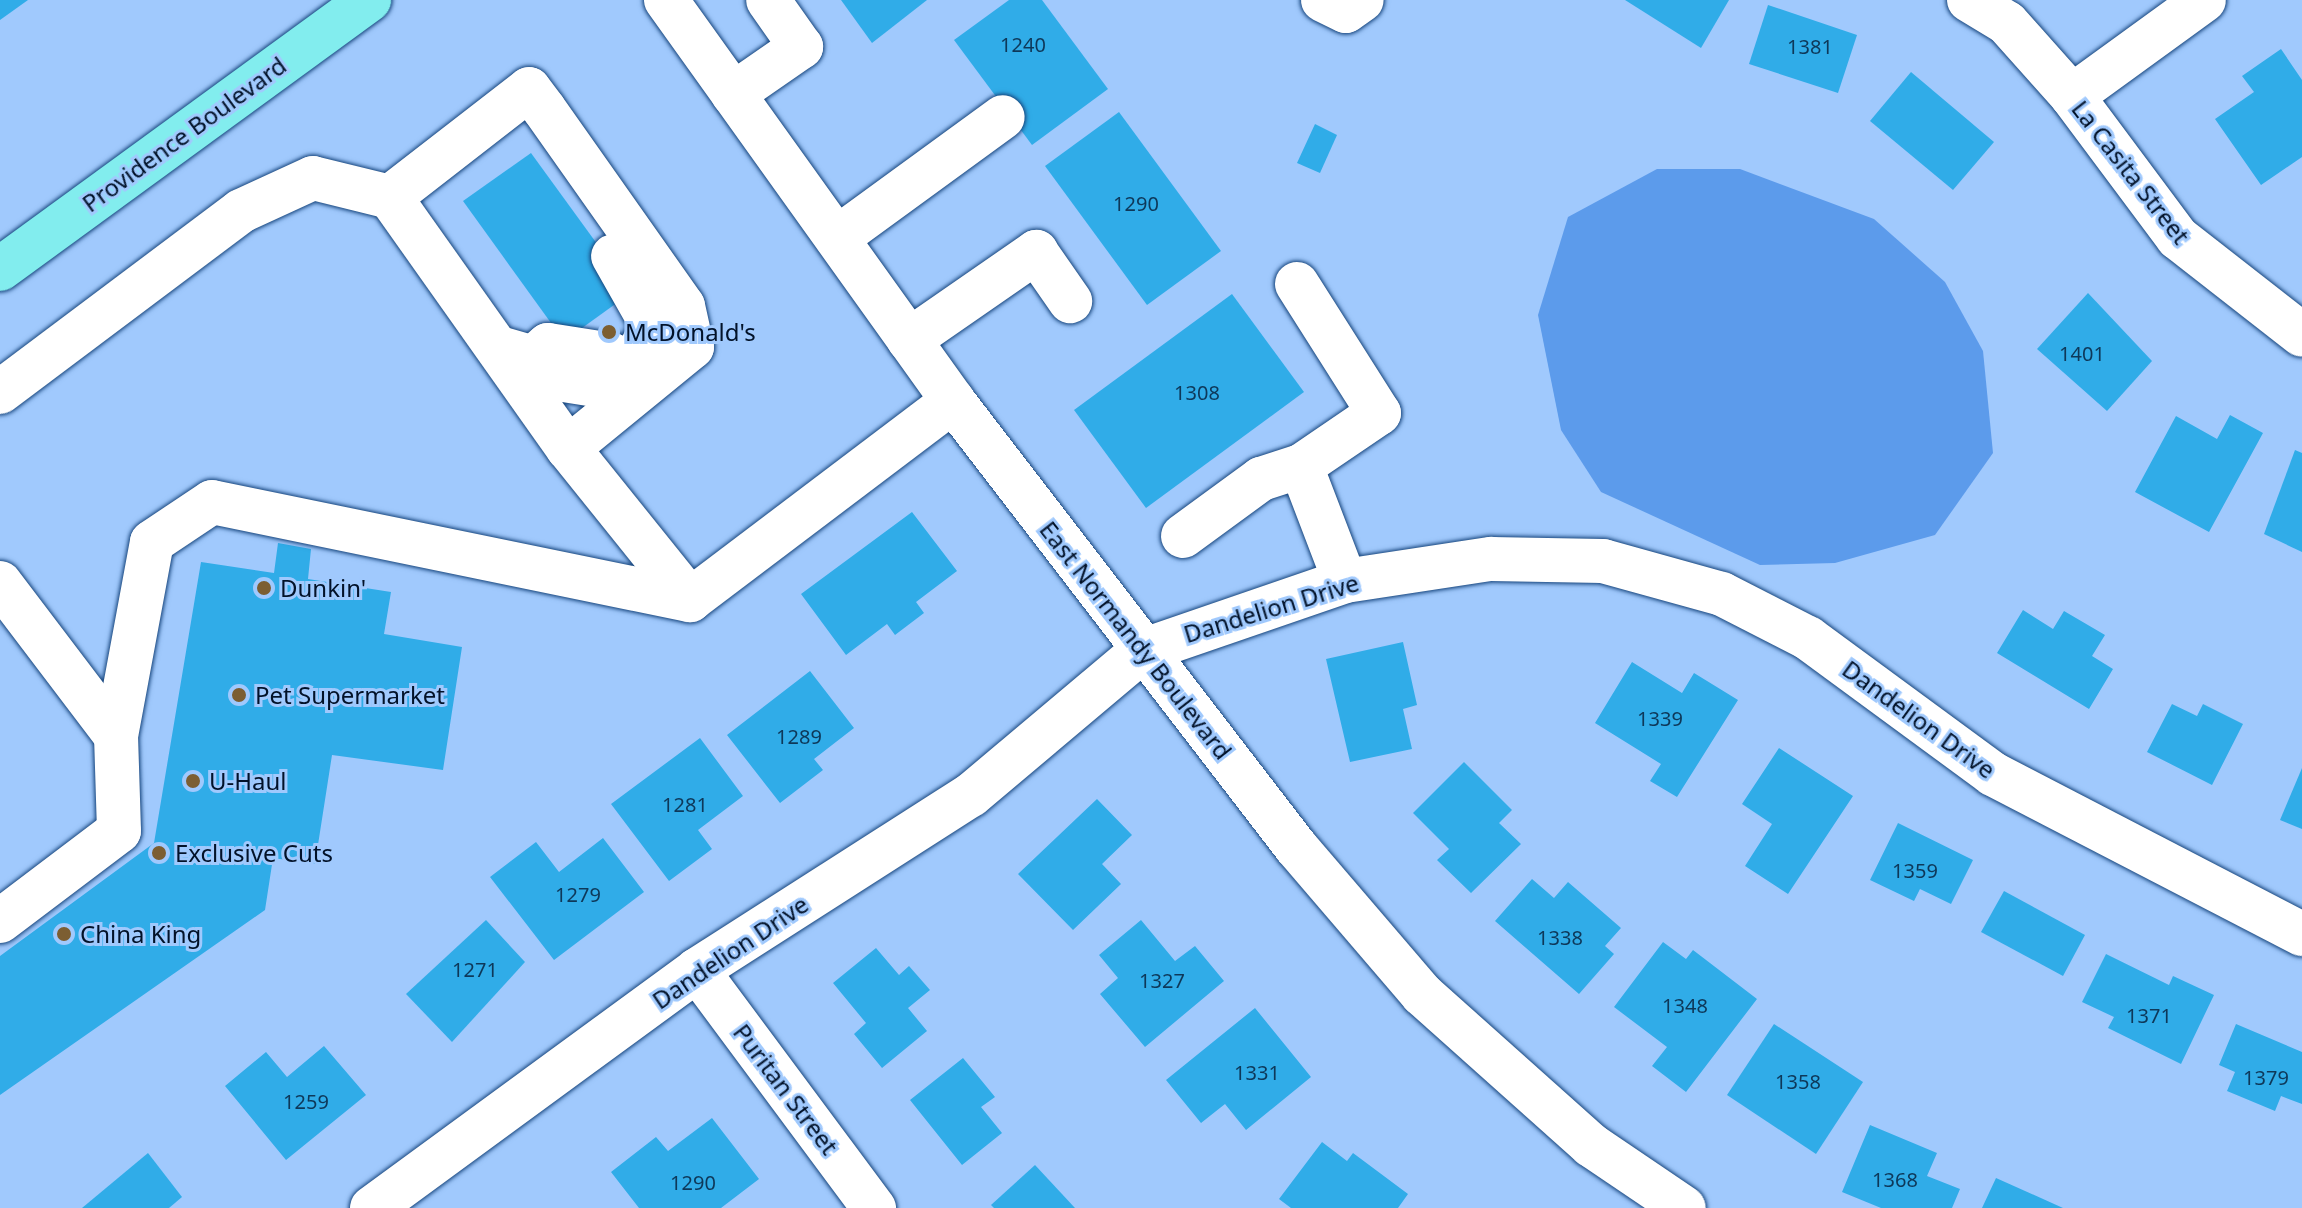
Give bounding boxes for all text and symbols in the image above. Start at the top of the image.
house number: 1240 [1000,32,1046,56]
house number: 1381 [1787,34,1833,58]
street label: Providence Boulevard [76,50,292,218]
street label: La Casita Street [2066,95,2196,249]
house number: 1290 [1113,191,1159,215]
place label: McDonald's [625,318,756,346]
marker: McDonald's [600,323,618,341]
house number: 1401 [2059,341,2105,365]
house number: 1308 [1174,380,1220,404]
street label: East Normandy Boulevard [1034,515,1238,765]
street label: Dandelion Drive [1180,568,1362,648]
place label: Dunkin' [280,574,366,602]
marker: Dunkin' [255,579,273,597]
street label: Dandelion Drive [1837,654,2001,784]
place label: Pet Supermarket [255,681,445,709]
marker: Pet Supermarket [230,686,248,704]
house number: 1339 [1637,706,1683,730]
house number: 1289 [776,724,822,748]
place label: U-Haul [209,767,287,795]
marker: U-Haul [184,772,202,790]
house number: 1281 [662,792,708,816]
place label: Exclusive Cuts [175,839,333,867]
marker: Exclusive Cuts [150,844,168,862]
house number: 1359 [1892,858,1938,882]
house number: 1279 [555,882,601,906]
street label: Dandelion Drive [647,889,813,1015]
place label: China King [80,920,201,948]
marker: China King [55,925,73,943]
house number: 1338 [1537,925,1583,949]
house number: 1271 [452,957,498,981]
house number: 1327 [1139,968,1185,992]
house number: 1348 [1662,993,1708,1017]
house number: 1371 [2126,1003,2172,1027]
street label: Puritan Street [728,1018,844,1160]
house number: 1331 [1234,1060,1280,1084]
house number: 1379 [2243,1065,2289,1089]
house number: 1358 [1775,1069,1821,1093]
house number: 1259 [283,1089,329,1113]
house number: 1368 [1872,1167,1918,1191]
house number: 1290 [670,1170,716,1194]

